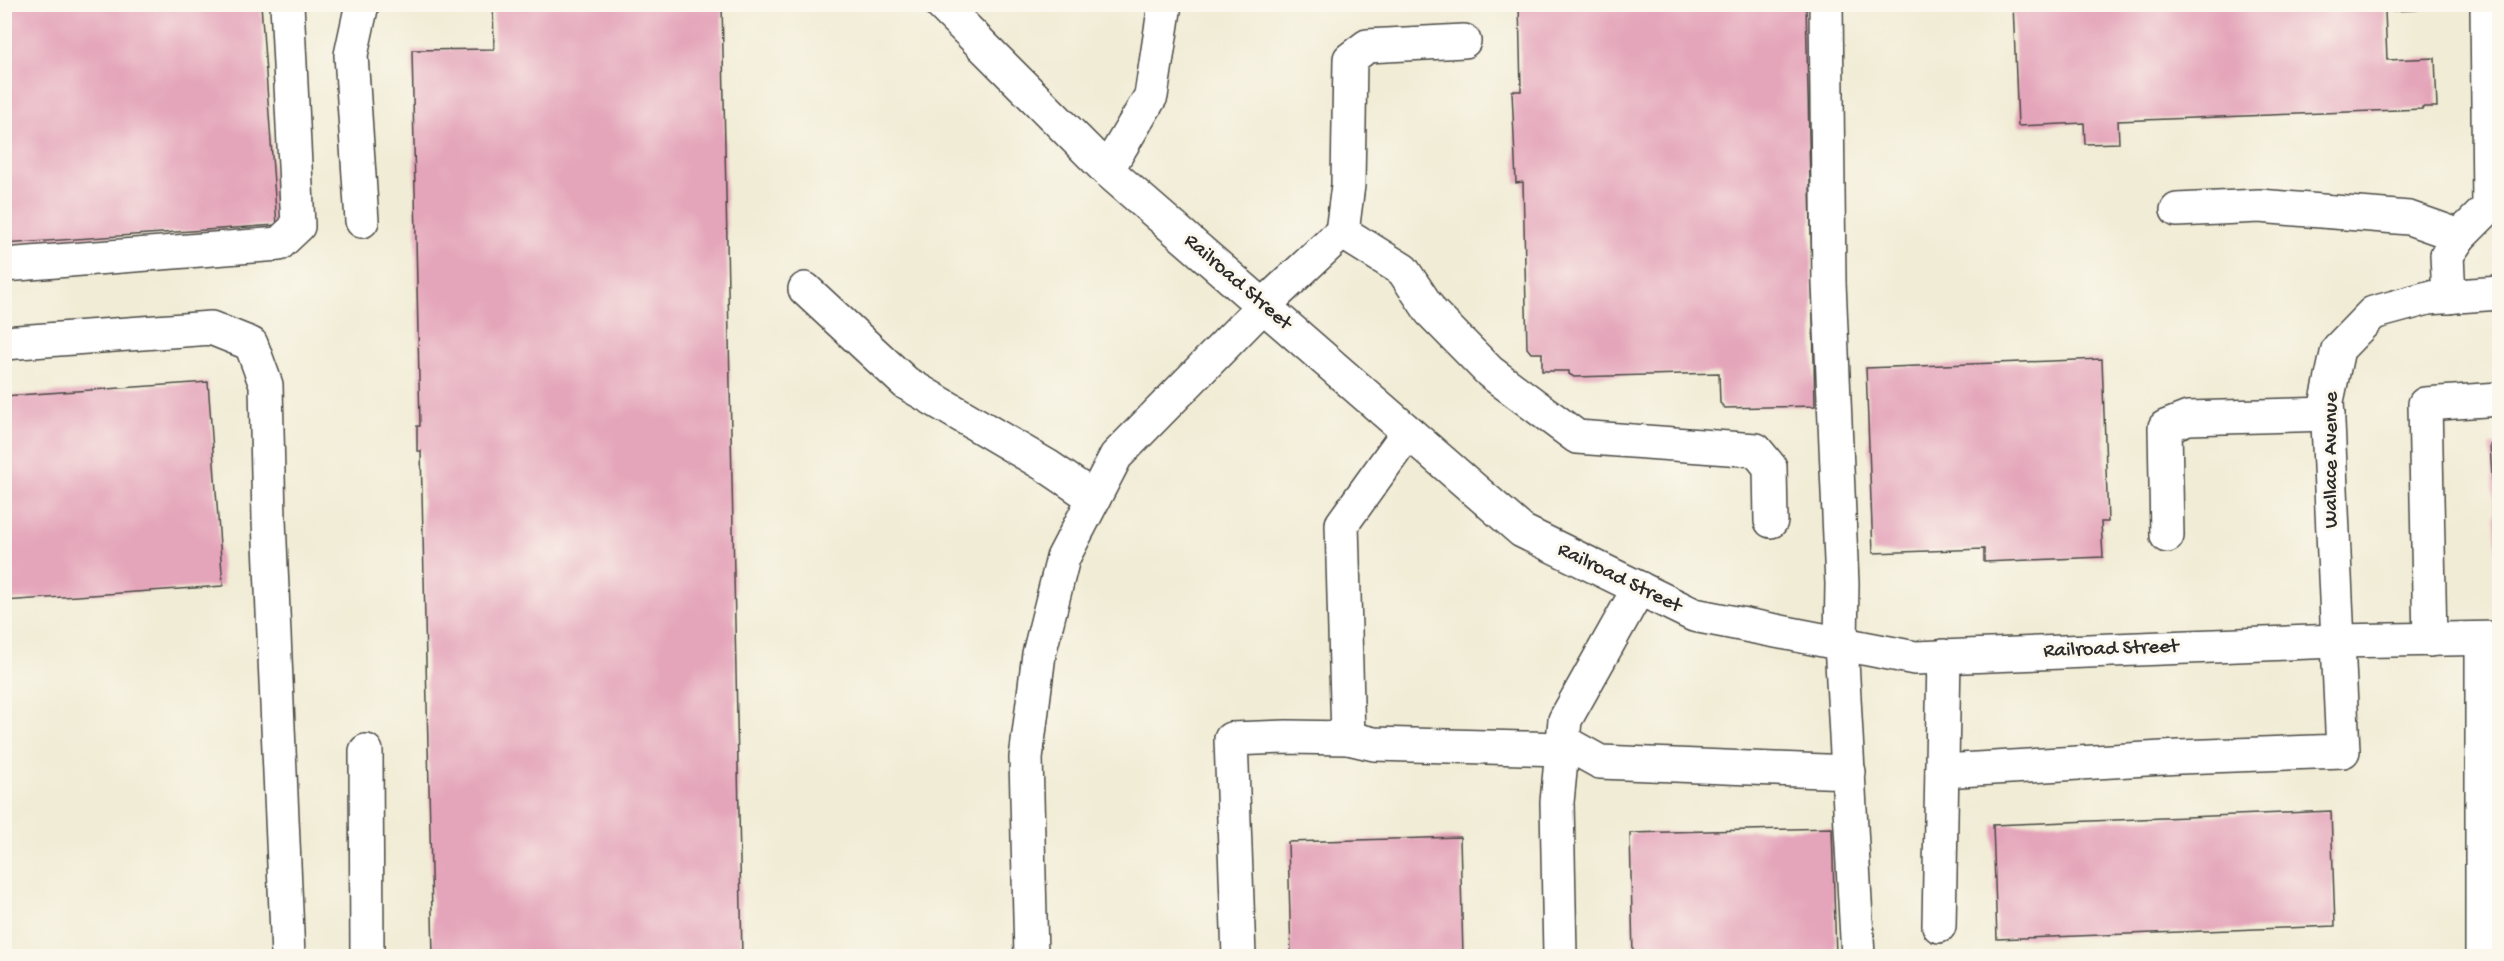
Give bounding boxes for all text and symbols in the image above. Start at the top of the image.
street label: Railroad Street [1178,229,1298,338]
street label: Wallace Avenue [2320,391,2345,528]
street label: Railroad Street [1553,538,1687,621]
street label: Railroad Street [2043,635,2181,665]

